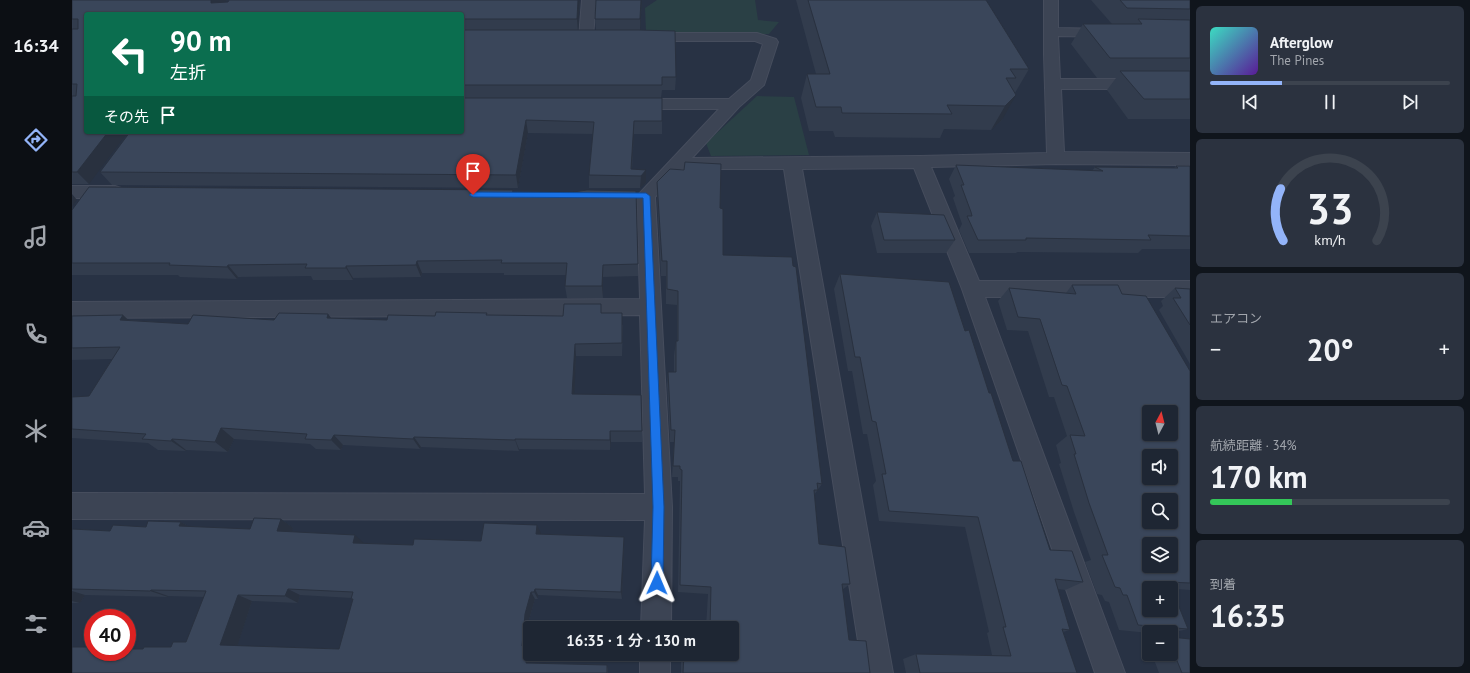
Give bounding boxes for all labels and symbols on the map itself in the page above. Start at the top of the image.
pin [456,154,490,195]
north arrow [1142,405,1178,441]
position arrow [636,562,678,604]
speed limit sign: 40 [84,609,136,661]

